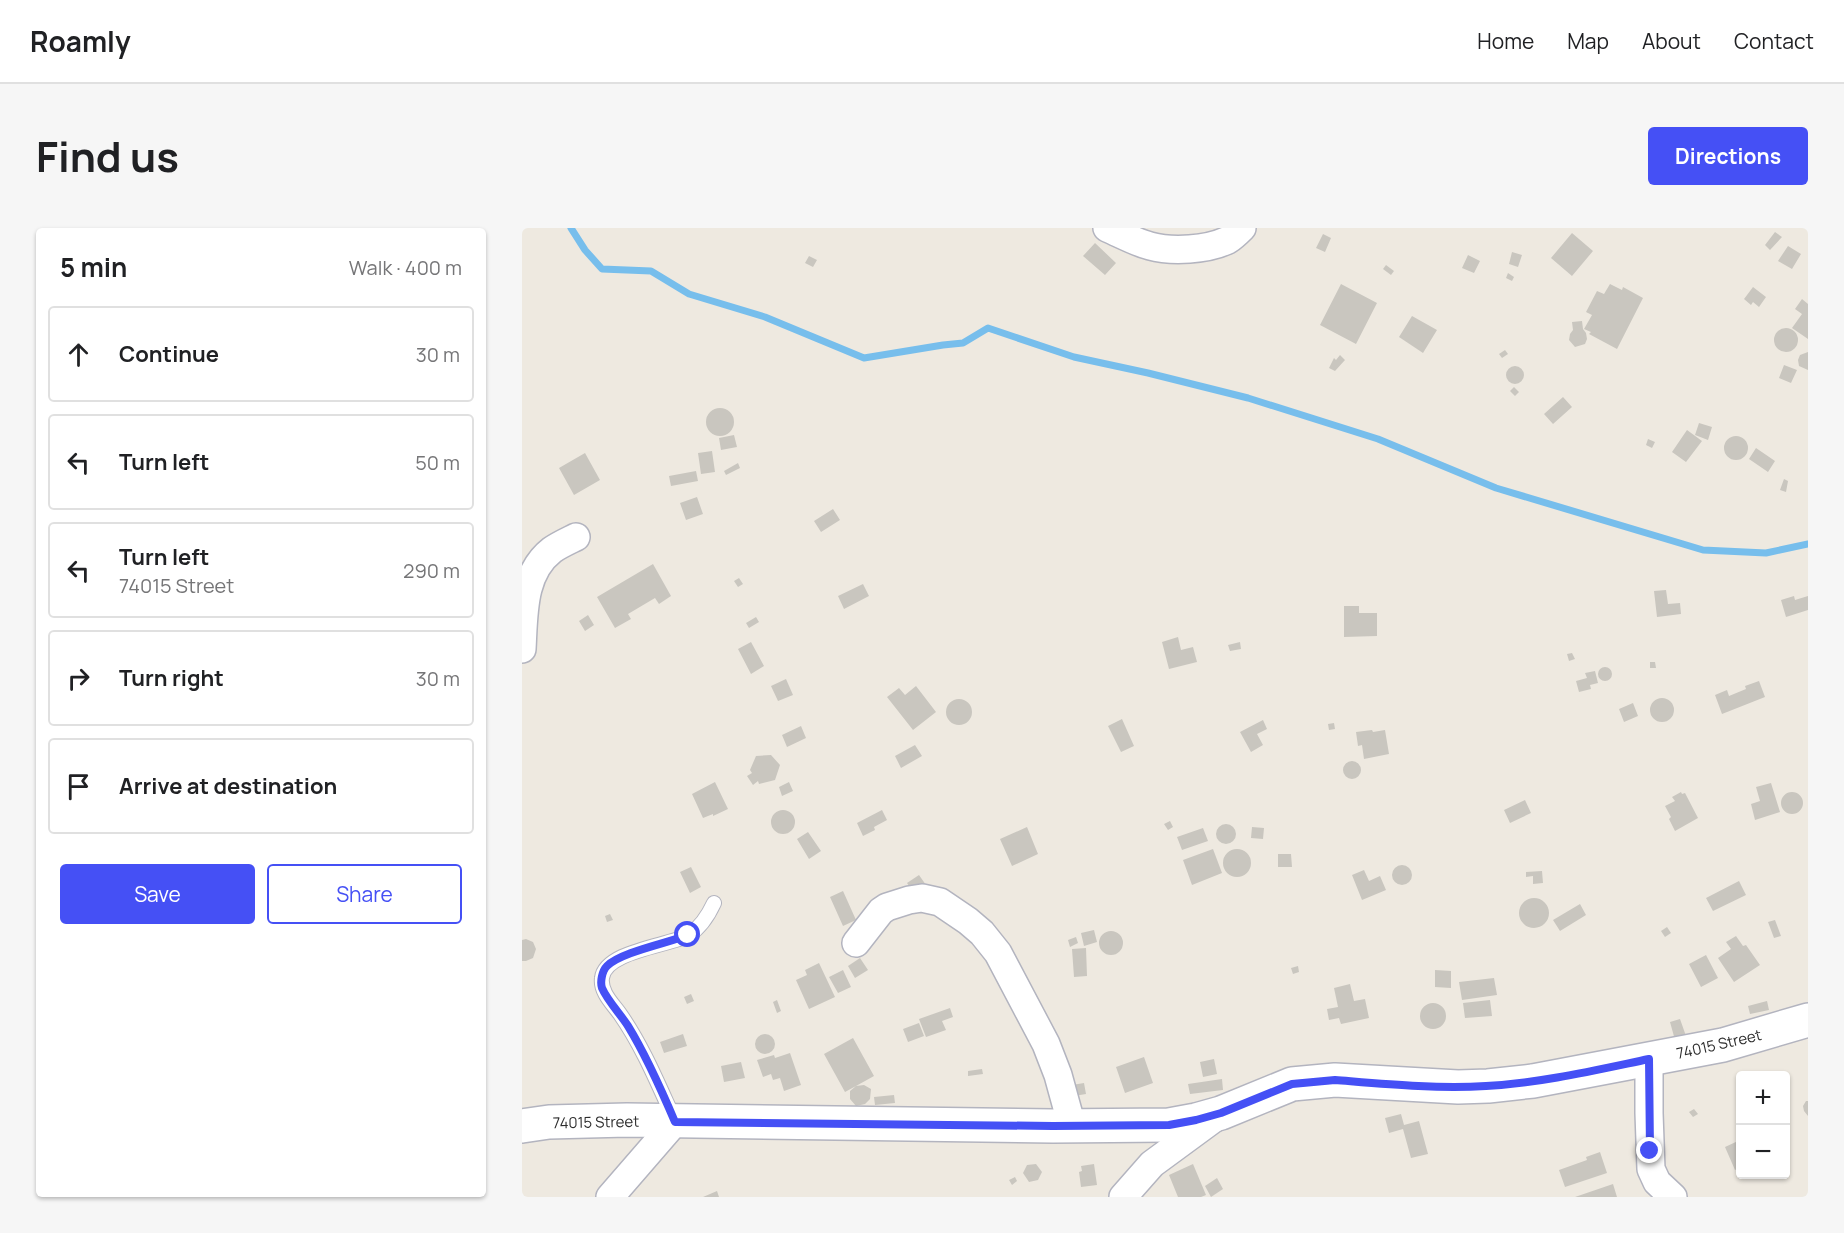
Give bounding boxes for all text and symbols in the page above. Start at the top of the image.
text: Roamly [30,22,131,60]
text: Home [1477,27,1534,55]
text: Map [1567,27,1609,55]
text: About [1642,27,1701,55]
text: Contact [1734,27,1814,55]
text: Find us [36,127,179,185]
button: Directions [1648,127,1808,185]
text: 5 min [60,249,127,285]
text: Walk · 400 m [349,254,462,281]
icon: ahead [62,338,95,371]
text: Continue [119,339,219,369]
text: 30 m [416,341,460,368]
icon: left [62,446,95,479]
text: Turn left [119,447,209,477]
text: 50 m [415,449,460,476]
text: Turn left [119,542,209,572]
icon: left [62,554,95,587]
text: 290 m [403,557,460,584]
text: 74015 Street [119,572,234,599]
icon: right [62,662,95,695]
text: Turn right [119,663,224,693]
text: 30 m [416,665,460,692]
icon: arrive [62,770,95,803]
text: Arrive at destination [119,771,337,801]
button: Save [60,864,255,924]
button: Share [267,864,462,924]
route start [674,921,700,947]
street label: 74015 Street [1674,1024,1764,1064]
map controls [1736,1071,1790,1179]
button: + [1736,1071,1790,1125]
street label: 74015 Street [553,1111,639,1133]
button: − [1736,1125,1790,1179]
route end [1636,1137,1662,1163]

